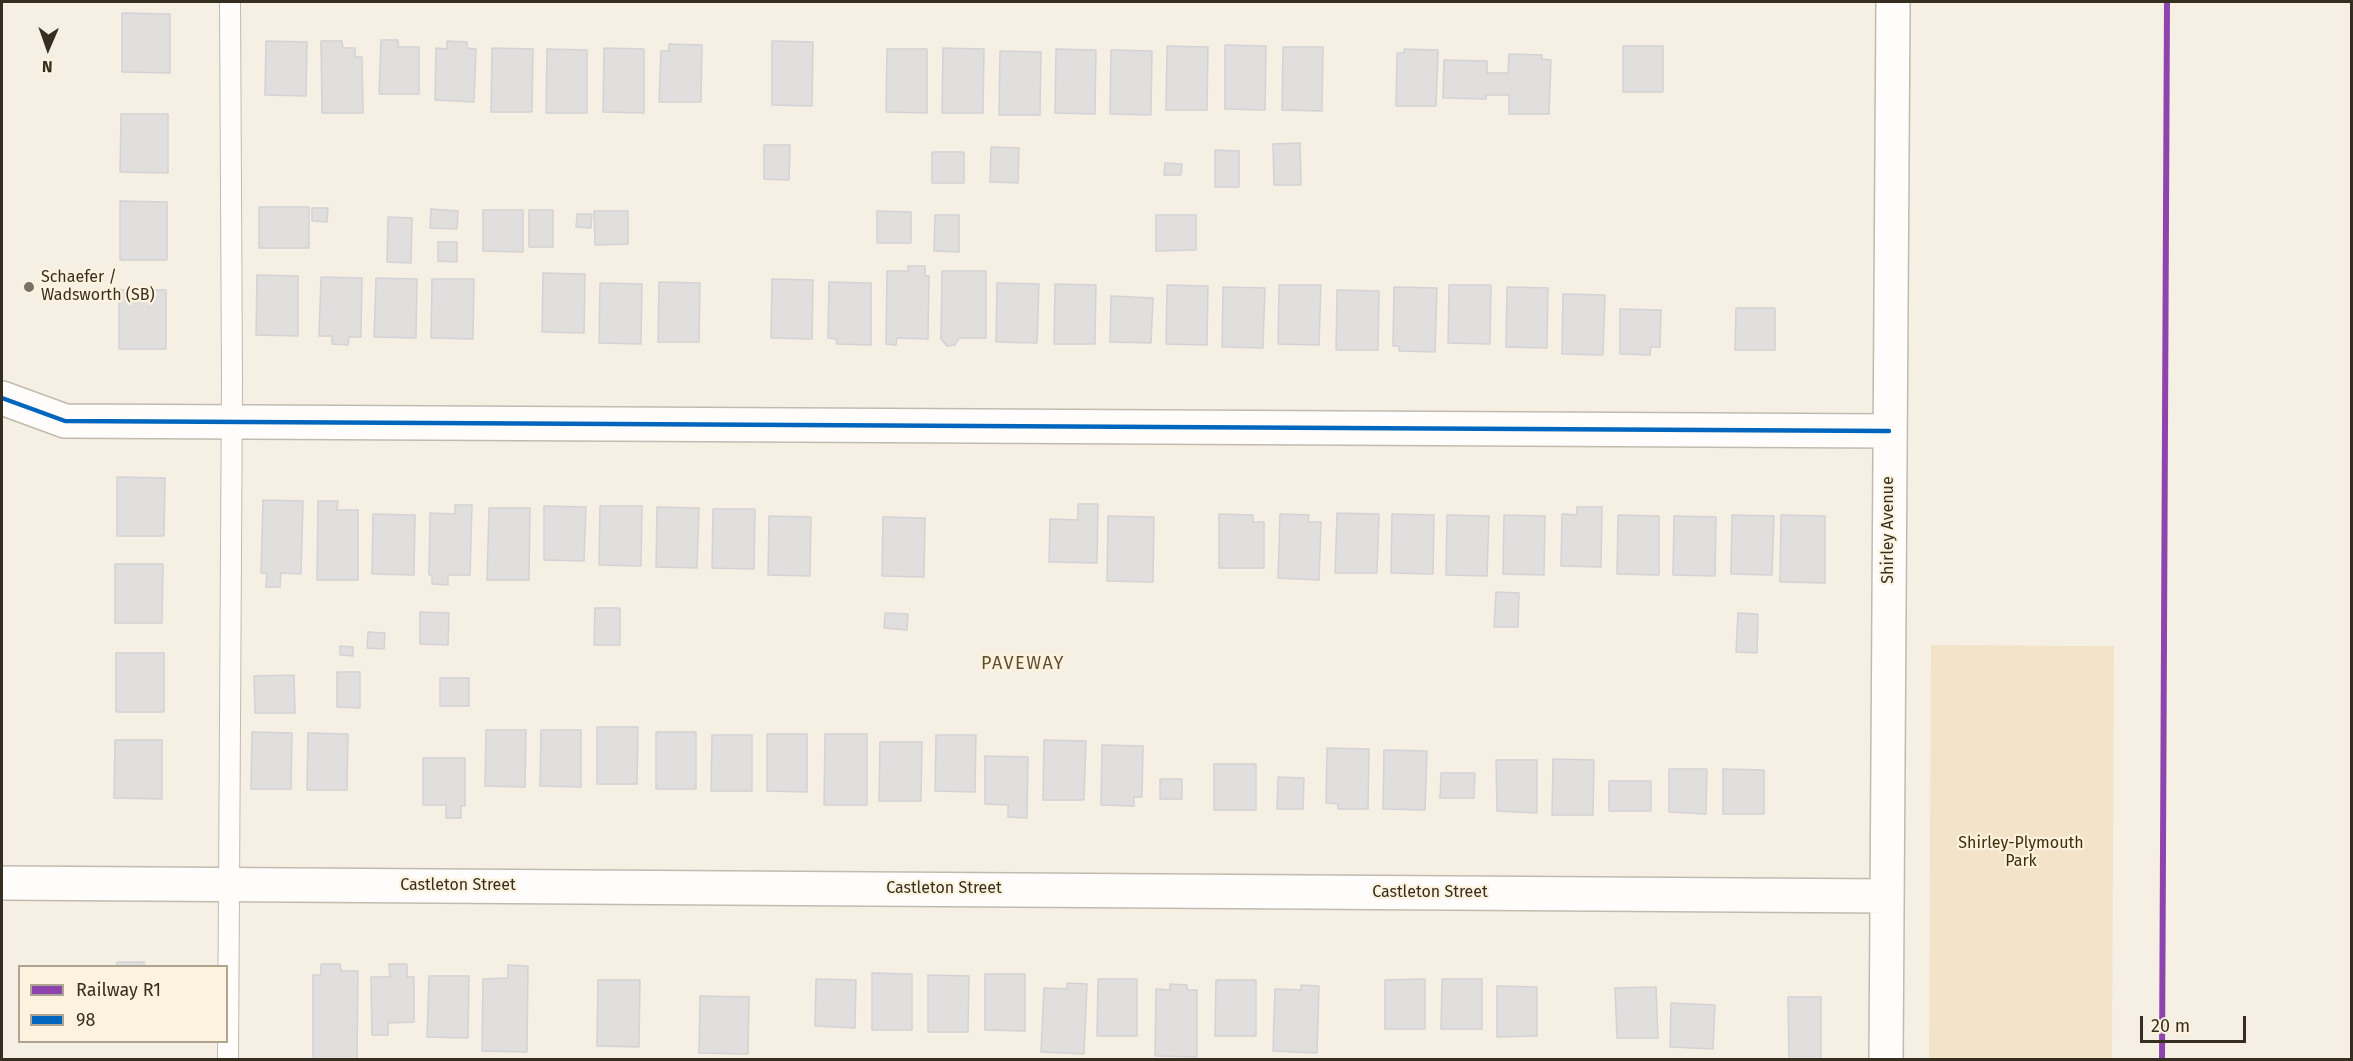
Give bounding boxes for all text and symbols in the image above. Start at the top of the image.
north arrow [18,18,78,78]
text: N [42,57,53,76]
place label: Schaefer / Wadsworth (SB) [41,268,155,306]
marker: Schaefer / Wadsworth (SB) [22,280,36,294]
street label: Shirley Avenue [1879,476,1899,584]
district label: PAVEWAY [981,653,1065,675]
park label: Shirley-Plymouth Park [1958,834,2084,872]
street label: Castleton Street [400,876,516,896]
street label: Castleton Street [886,879,1002,899]
street label: Castleton Street [1372,883,1488,903]
legend [18,965,228,1043]
text: Railway R1 [76,979,161,1001]
scale bar [2143,1004,2250,1042]
text: 98 [76,1009,95,1031]
text: 20 m [2151,1015,2190,1037]

